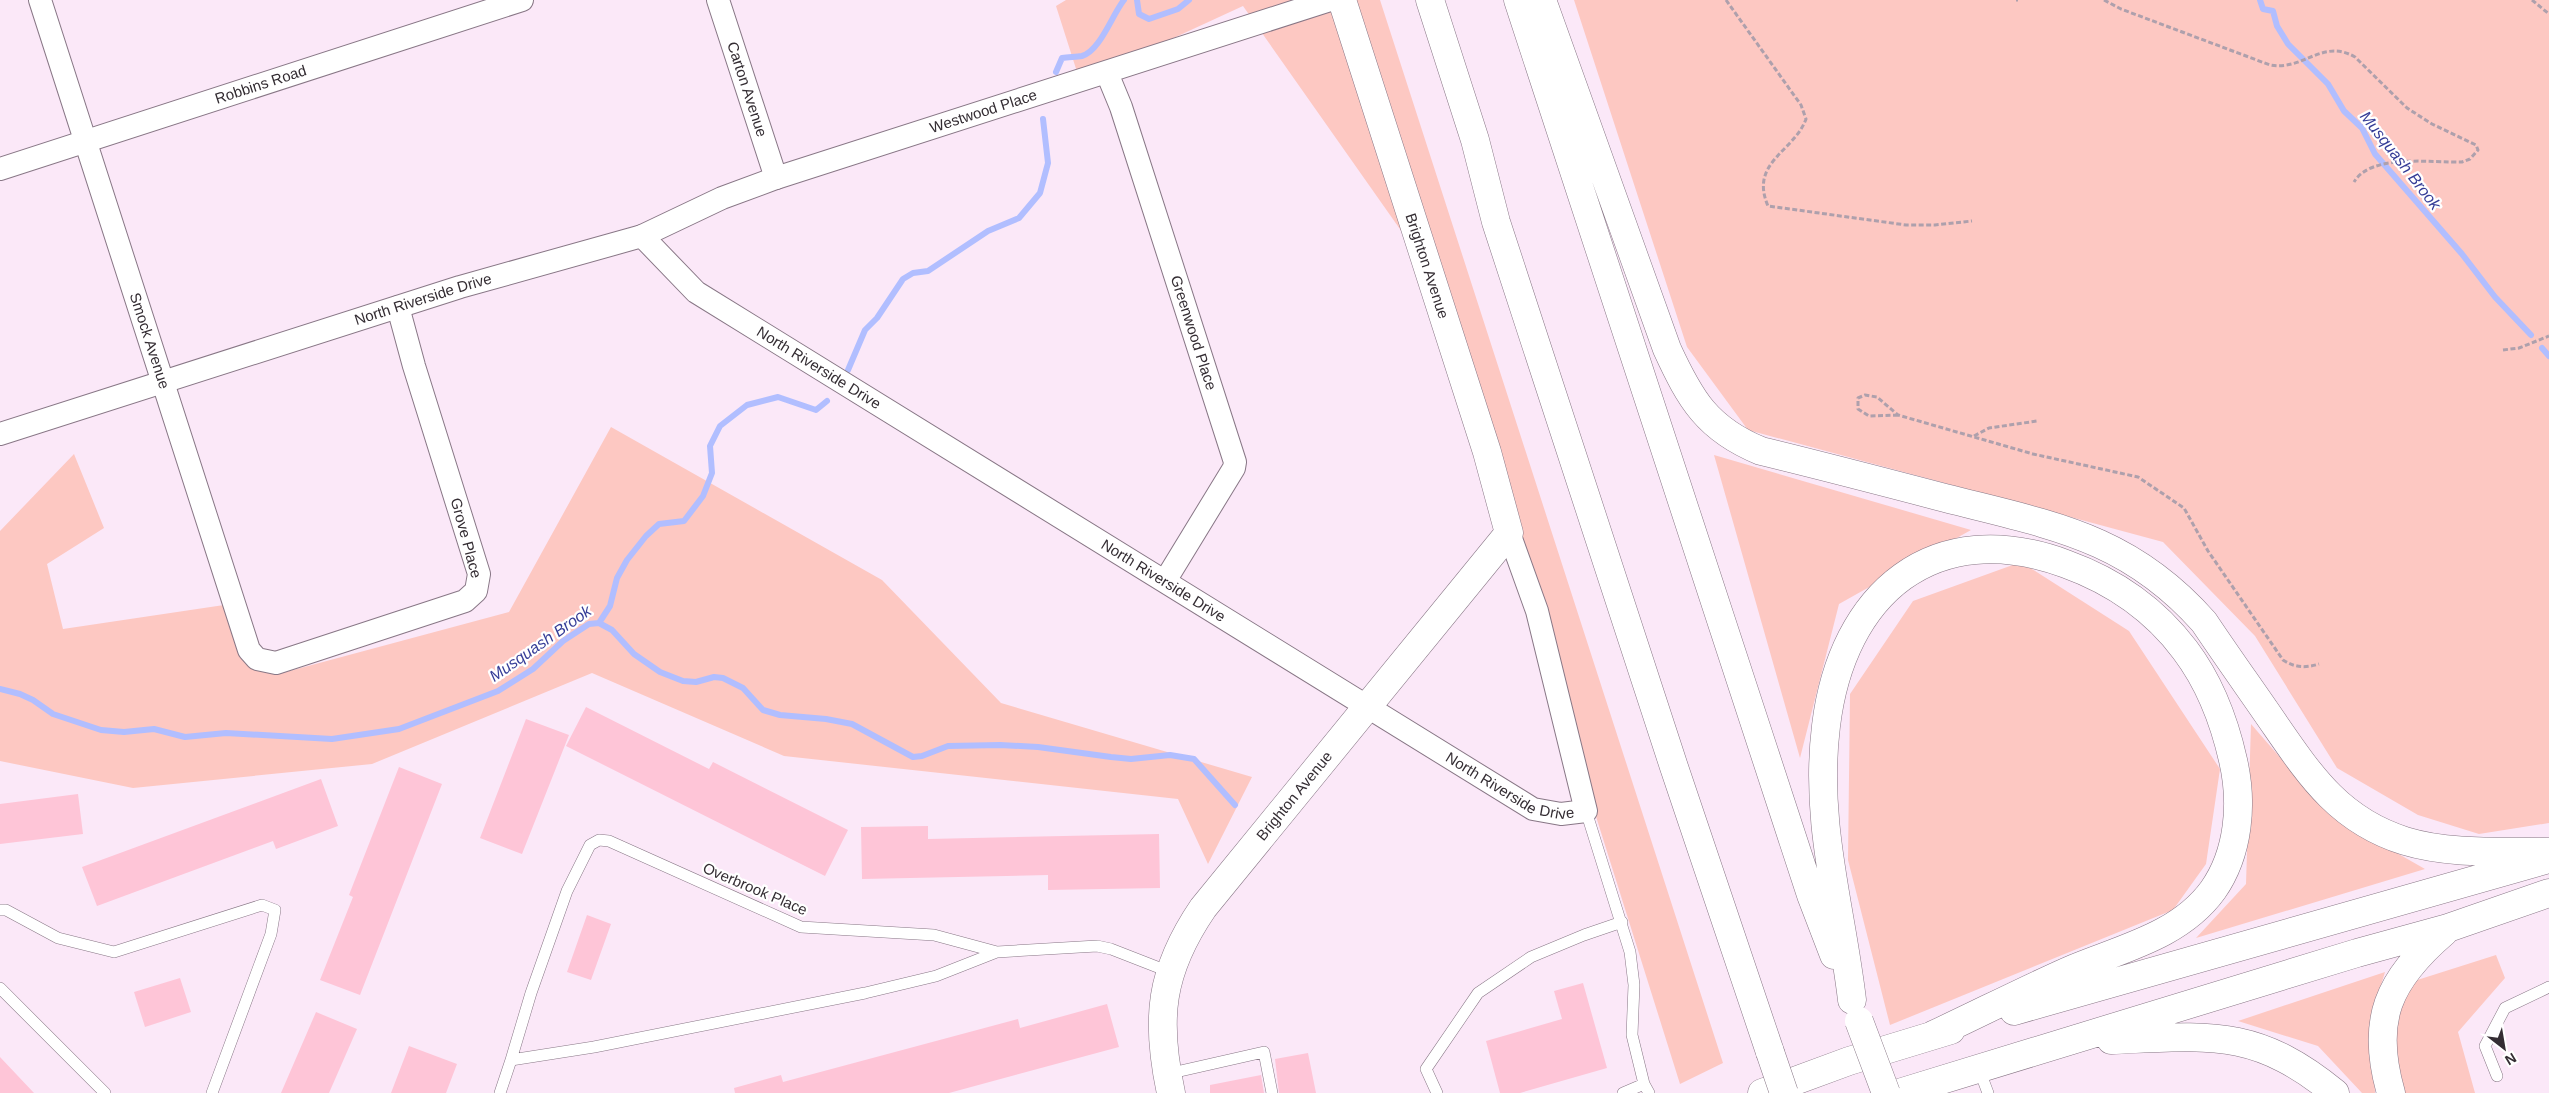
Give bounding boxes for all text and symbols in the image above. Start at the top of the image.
street label: Carton Avenue [724,40,771,139]
street label: Robbins Road [213,61,308,107]
street label: Westwood Place [928,86,1039,136]
water label: Musquash Brook [2357,108,2445,214]
street label: Brighton Avenue [1402,211,1453,321]
street label: North Riverside Drive [352,270,493,328]
street label: Greenwood Place [1168,273,1220,392]
street label: Smock Avenue [127,291,173,391]
street label: North Riverside Drive [754,323,884,412]
street label: Grove Place [448,496,485,580]
street label: North Riverside Drive [1098,536,1229,625]
water label: Musquash Brook [486,601,595,685]
street label: Brighton Avenue [1253,748,1335,844]
street label: North Riverside Drive [1443,748,1575,822]
street label: Overbrook Place [700,859,810,918]
north arrow [2479,1023,2529,1073]
text: N [2502,1050,2519,1069]

